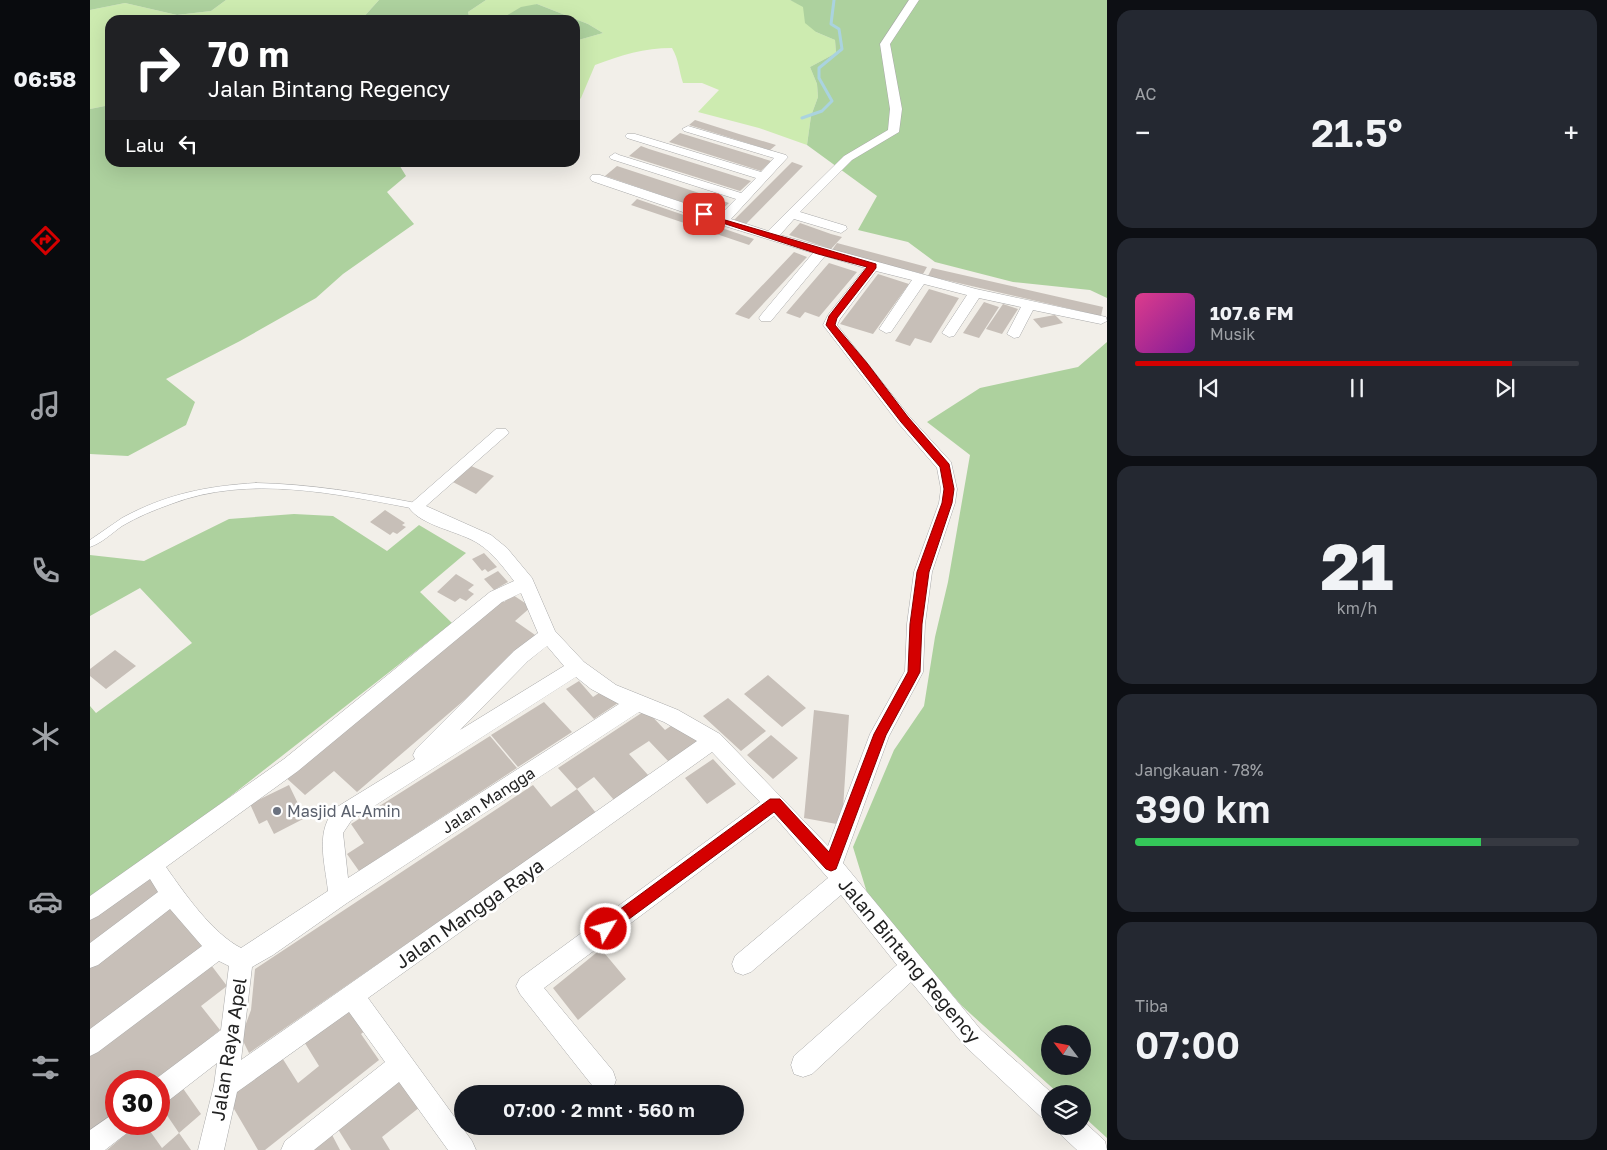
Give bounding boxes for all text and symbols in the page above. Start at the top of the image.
text: 70 m [208,33,289,75]
icon: right [125,35,190,100]
text: 06:58 [14,65,76,92]
text: Jalan Bintang Regency [208,75,450,102]
text: AC [1135,84,1156,104]
text: 21.5° [1311,110,1403,155]
text: − [1135,116,1150,149]
text: + [1564,116,1579,149]
icon: left [174,130,202,158]
text: Lalu [125,133,164,156]
pin [683,193,725,235]
icon: arrive [690,200,718,228]
icon: directions [28,223,63,258]
text: 107.6 FM [1210,301,1294,324]
text: Musik [1210,324,1255,344]
icon: previous [1195,374,1223,402]
icon: pause [1343,374,1371,402]
icon: next [1491,374,1519,402]
icon: music [28,388,63,423]
text: 21 [1320,526,1394,604]
icon: phone [28,553,63,588]
text: km/h [1337,598,1377,618]
icon: climate [28,719,63,754]
text: Jangkauan · 78% [1135,760,1264,780]
street label: Jalan Mangga [438,762,538,838]
text: 390 km [1135,786,1271,831]
place label: Masjid Al-Amin [287,801,401,821]
marker: Masjid Al-Amin [271,805,283,817]
street label: Jalan Mangga Raya [390,853,548,973]
street label: Jalan Bintang Regency [834,873,986,1048]
icon: car [28,884,63,919]
position arrow [579,902,631,954]
street label: Jalan Raya Apel [205,976,251,1122]
text: Tiba [1135,996,1168,1016]
text: 07:00 [1135,1022,1240,1067]
north arrow [1041,1025,1091,1075]
map controls [1041,1025,1091,1135]
icon: filters [28,1050,63,1085]
speed limit sign: 30 [105,1070,170,1135]
button: layers [1041,1085,1091,1135]
text: 07:00 · 2 mnt · 560 m [503,1098,695,1121]

